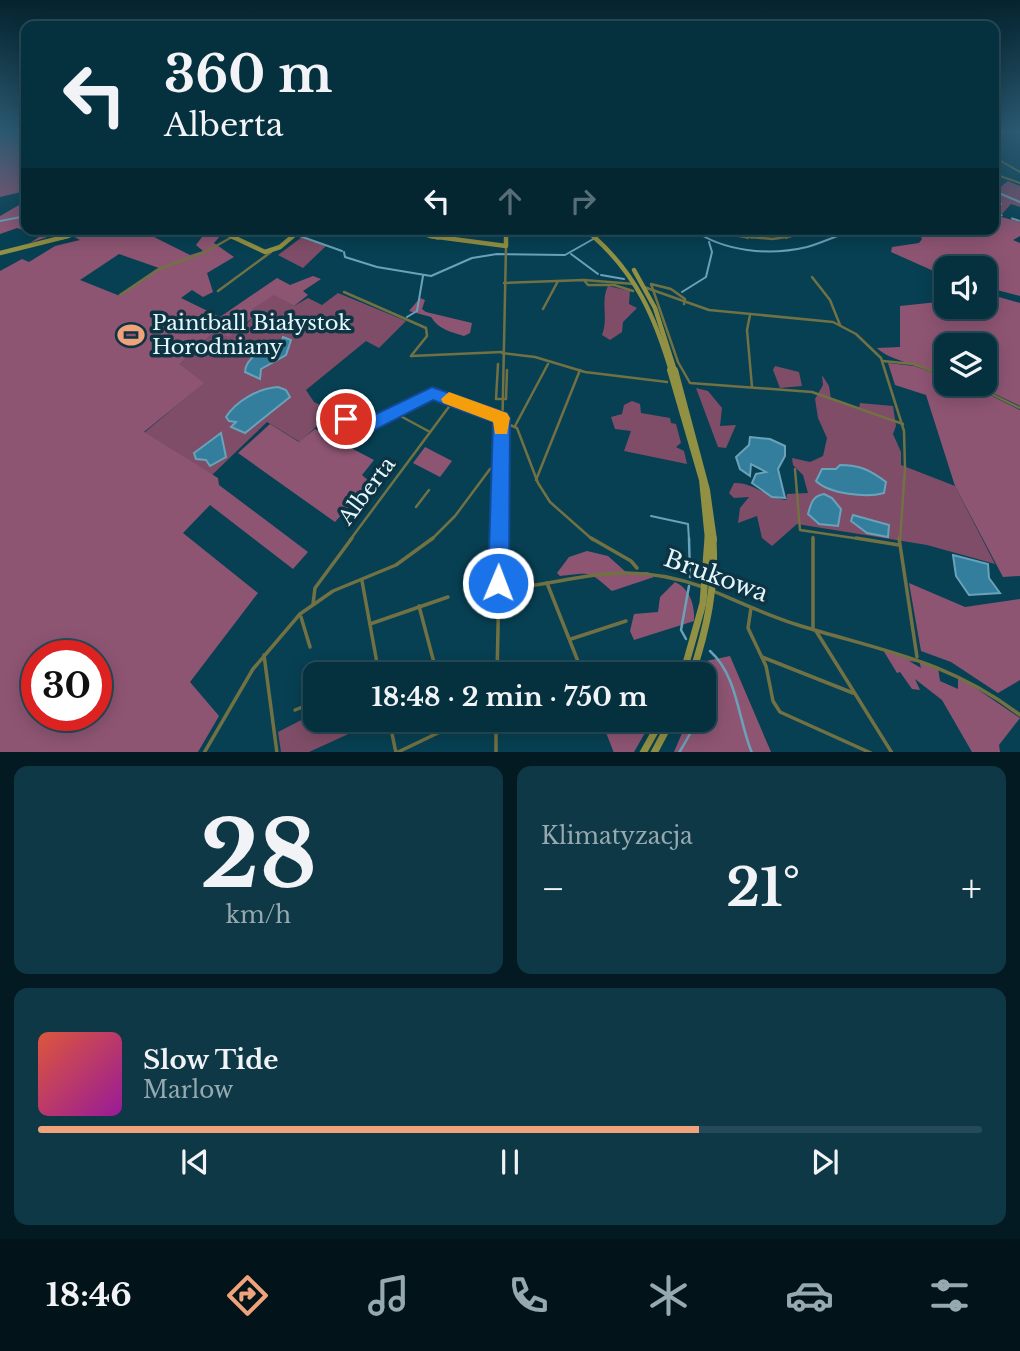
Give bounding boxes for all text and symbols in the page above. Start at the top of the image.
text: 360 m [164,44,332,105]
icon: left [49,49,140,140]
text: Alberta [164,105,283,145]
icon: left [418,182,456,220]
icon: ahead [491,182,529,220]
icon: right [564,182,602,220]
map controls [934,256,997,396]
button: sound [934,256,997,319]
place label: Paintball Białystok Horodniany [152,310,351,360]
sports icon: Paintball Białystok Horodniany [116,320,146,350]
button: layers [934,333,997,396]
pin [316,389,376,449]
icon: arrive [327,400,365,438]
street label: Alberta [332,452,401,531]
street label: Brukowa [660,543,773,608]
position arrow [461,546,535,620]
speed limit sign: 30 [21,640,112,731]
text: 18:48 · 2 min · 750 m [372,681,648,713]
text: 28 [200,799,317,912]
text: Klimatyzacja [541,822,693,850]
text: 21° [726,856,800,920]
text: − [541,865,565,912]
text: + [961,865,982,912]
text: km/h [226,901,291,929]
text: Slow Tide [143,1044,279,1076]
text: Marlow [143,1076,233,1104]
icon: previous [176,1143,214,1181]
icon: pause [491,1143,529,1181]
icon: next [806,1143,844,1181]
icon: directions [223,1271,272,1320]
icon: music [364,1271,413,1320]
icon: phone [504,1271,553,1320]
icon: climate [644,1271,693,1320]
icon: car [785,1271,834,1320]
icon: filters [925,1271,974,1320]
text: 18:46 [46,1275,132,1315]

